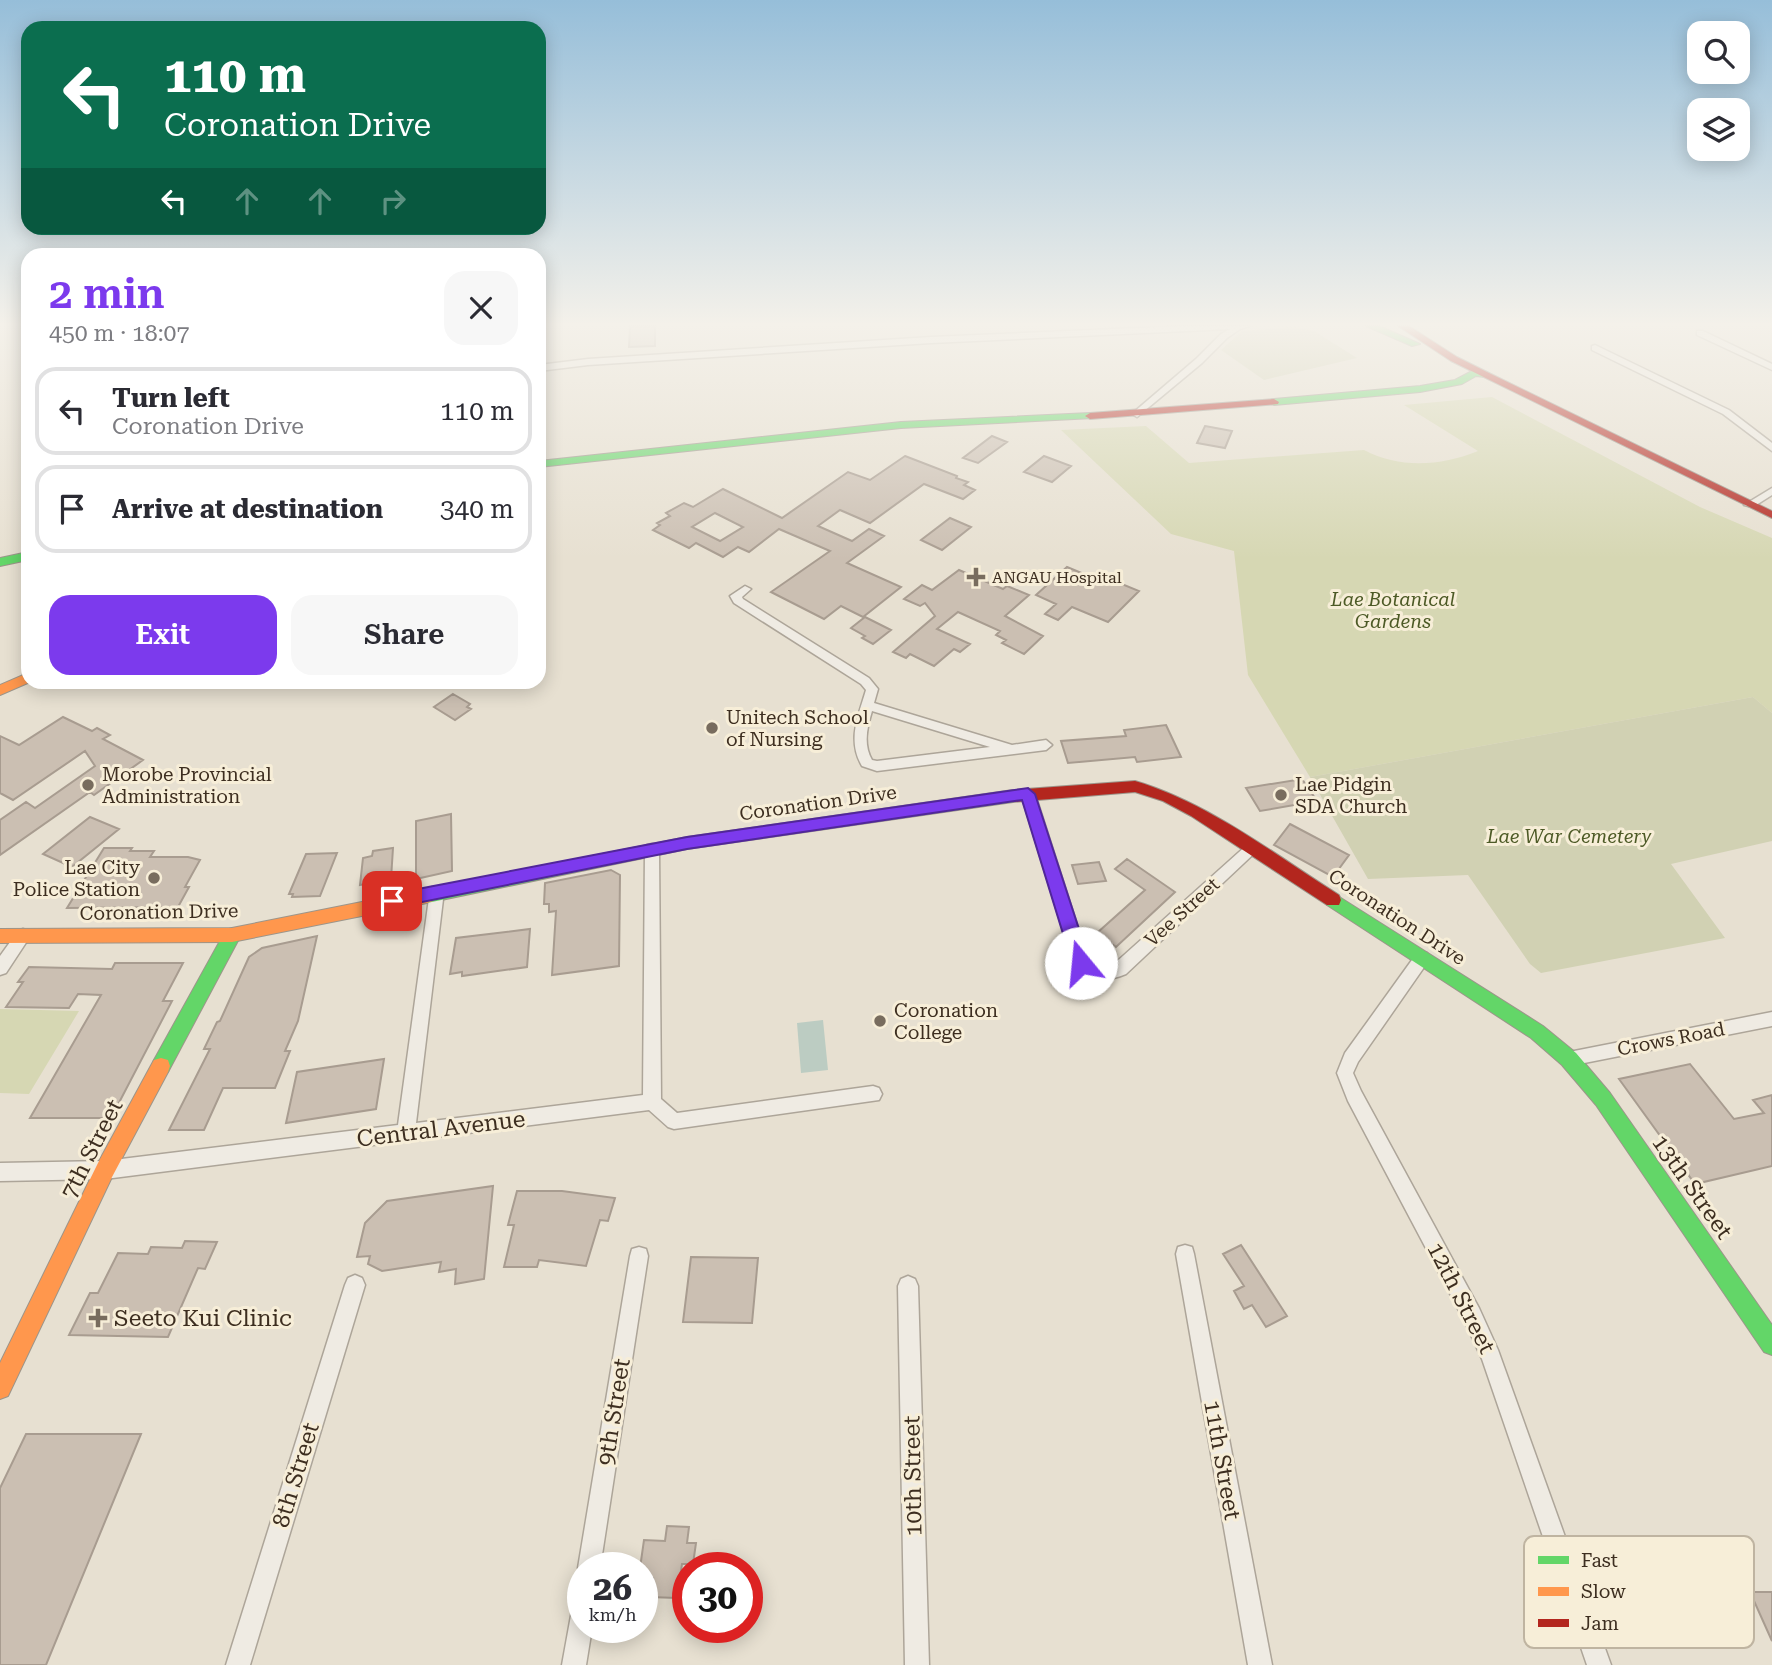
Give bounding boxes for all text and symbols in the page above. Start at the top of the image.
map controls [1687,21,1750,161]
button: search [1687,21,1750,84]
text: 110 m [164,47,306,104]
icon: left [49,49,140,140]
button: layers [1687,98,1750,161]
text: Coronation Drive [164,106,431,144]
icon: left [155,182,193,220]
icon: ahead [228,182,266,220]
icon: ahead [301,182,339,220]
icon: right [374,182,412,220]
text: 2 min [49,269,165,318]
button: close [444,271,518,345]
text: 450 m · 18:07 [49,320,189,347]
text: Turn left [112,383,230,413]
icon: left [53,392,91,430]
text: 110 m [440,396,514,426]
text: Coronation Drive [112,413,304,440]
icon: arrive [53,490,91,528]
text: Arrive at destination [112,494,383,524]
text: 340 m [440,494,514,524]
marker: ANGAU Hospital [966,567,986,587]
place label: ANGAU Hospital [992,568,1122,587]
park label: Lae Botanical Gardens [1330,588,1456,633]
button: Exit [49,595,277,675]
button: Share [291,595,518,675]
place label: Unitech School of Nursing [726,706,869,751]
marker: Unitech School of Nursing [704,720,720,736]
place label: Morobe Provincial Administration [102,763,272,808]
place label: Lae Pidgin SDA Church [1295,773,1407,818]
marker: Morobe Provincial Administration [80,777,96,793]
street label: Coronation Drive [738,781,898,825]
marker: Lae Pidgin SDA Church [1273,787,1289,803]
park label: Lae War Cemetery [1486,825,1652,848]
place label: Lae City Police Station [13,856,141,901]
street label: Coronation Drive [1324,864,1470,970]
marker: Lae City Police Station [146,870,162,886]
pin [362,871,422,931]
street label: Vee Street [1140,873,1224,951]
icon: arrive [373,882,411,920]
street label: Coronation Drive [80,899,238,925]
position arrow [1044,926,1118,1000]
place label: Coronation College [894,999,998,1044]
marker: Coronation College [872,1013,888,1029]
street label: Crows Road [1615,1017,1727,1061]
street label: 7th Street [55,1094,129,1203]
street label: Central Avenue [355,1105,527,1153]
street label: 13th Street [1646,1130,1738,1245]
street label: 12th Street [1422,1238,1501,1358]
place label: Seeto Kui Clinic [114,1305,292,1332]
marker: Seeto Kui Clinic [88,1308,108,1328]
street label: 9th Street [592,1356,636,1468]
street label: 11th Street [1198,1398,1246,1522]
street label: 10th Street [898,1415,928,1537]
street label: 8th Street [267,1419,325,1531]
legend [1524,1536,1754,1648]
text: Fast [1581,1549,1618,1572]
speed limit sign: 30 [672,1552,763,1643]
text: 26 [593,1568,632,1609]
text: Slow [1581,1580,1626,1603]
text: km/h [588,1604,637,1625]
text: Jam [1581,1612,1619,1635]

